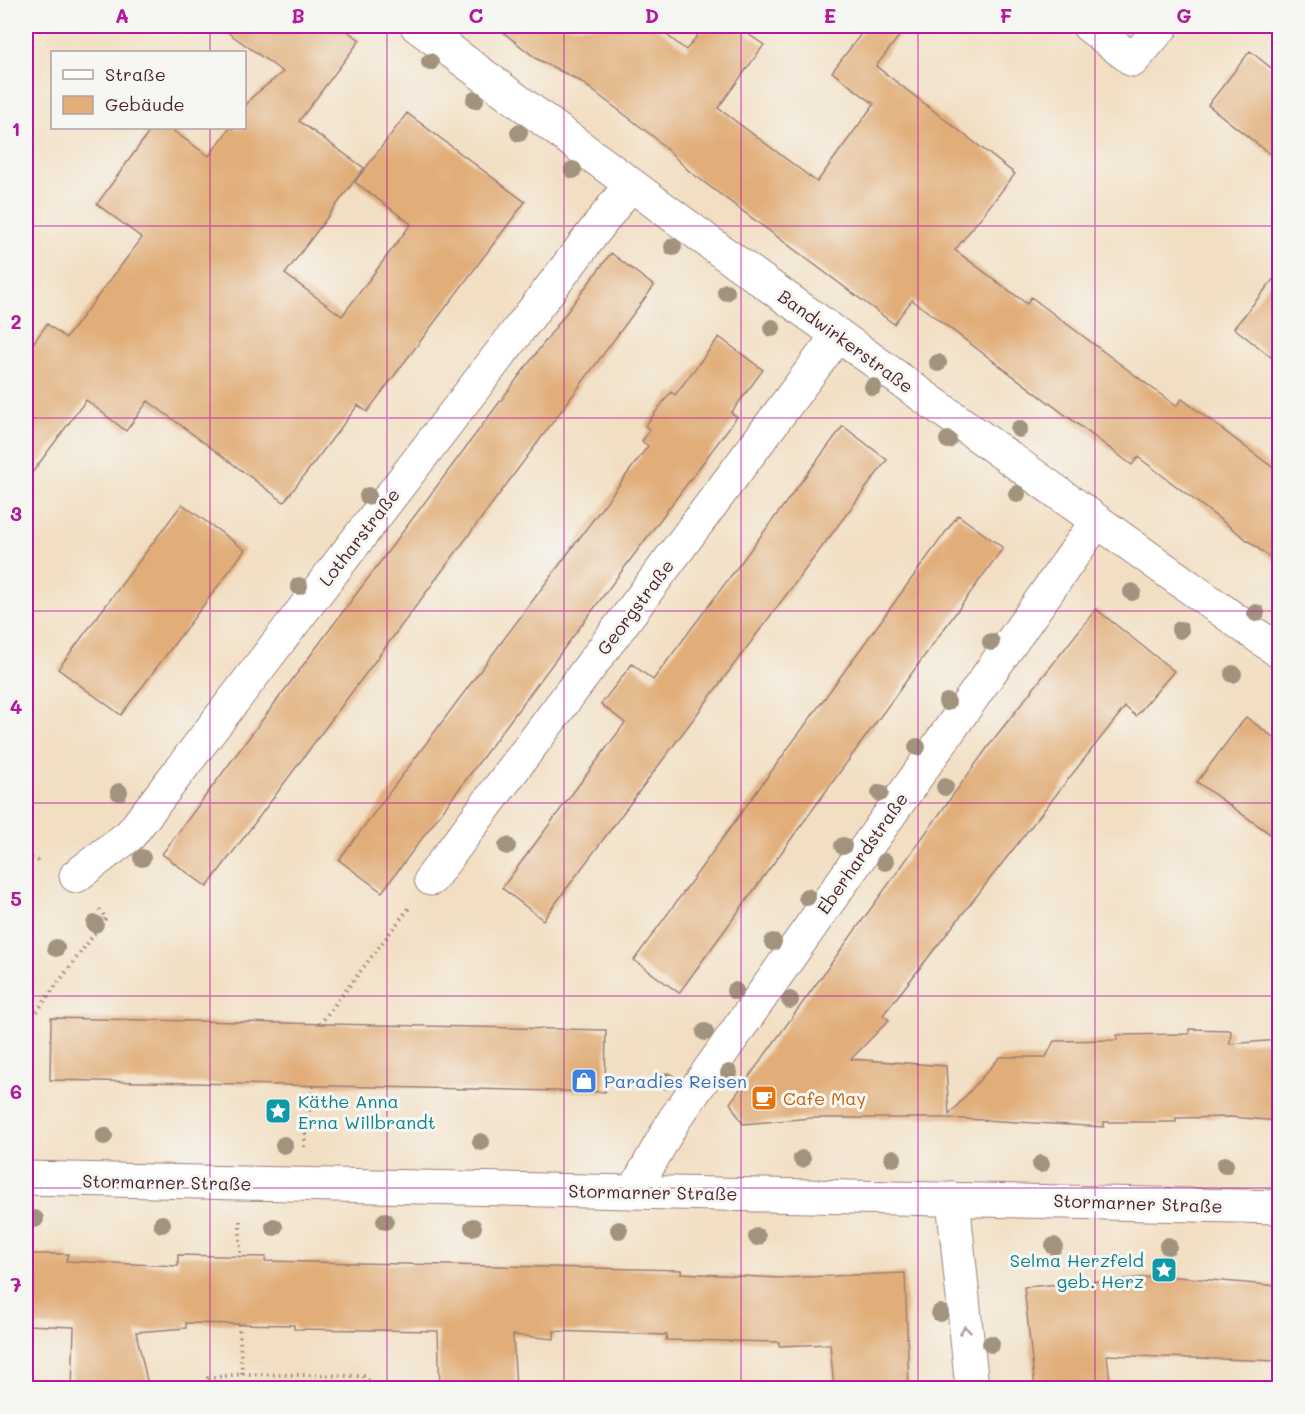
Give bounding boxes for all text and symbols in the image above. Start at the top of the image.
text: A [115,2,129,28]
text: B [291,2,305,28]
text: C [469,2,484,28]
text: D [645,2,659,28]
text: E [824,2,836,28]
text: F [1000,2,1013,28]
text: G [1176,2,1192,28]
legend [51,51,246,129]
text: Straße [105,62,166,86]
text: Gebäude [105,92,185,116]
text: 1 [12,115,20,141]
street label: Bandwirkerstraße [774,284,918,398]
text: 2 [10,308,22,334]
street label: Lotharstraße [313,483,405,591]
text: 3 [10,500,22,526]
street label: Georgstraße [591,554,679,660]
text: 4 [10,693,23,719]
street label: Eberhardstraße [811,787,913,919]
text: 5 [10,885,22,911]
shop icon: Paradies Reisen [569,1066,599,1096]
place label: Paradies Reisen [604,1069,747,1093]
text: 6 [10,1078,22,1104]
cafe icon: Cafe May [749,1083,779,1113]
place label: Cafe May [783,1086,866,1110]
place label: Käthe Anna Erna Willbrandt [298,1089,436,1134]
place icon: Käthe Anna Erna Willbrandt [263,1096,293,1126]
street label: Stormarner Straße [82,1169,252,1195]
street label: Stormarner Straße [568,1179,738,1205]
street label: Stormarner Straße [1053,1188,1223,1218]
place label: Selma Herzfeld geb. Herz [1010,1248,1144,1293]
place icon: Selma Herzfeld geb. Herz [1149,1255,1179,1285]
text: 7 [10,1271,22,1297]
one-way arrow [960,1326,972,1335]

